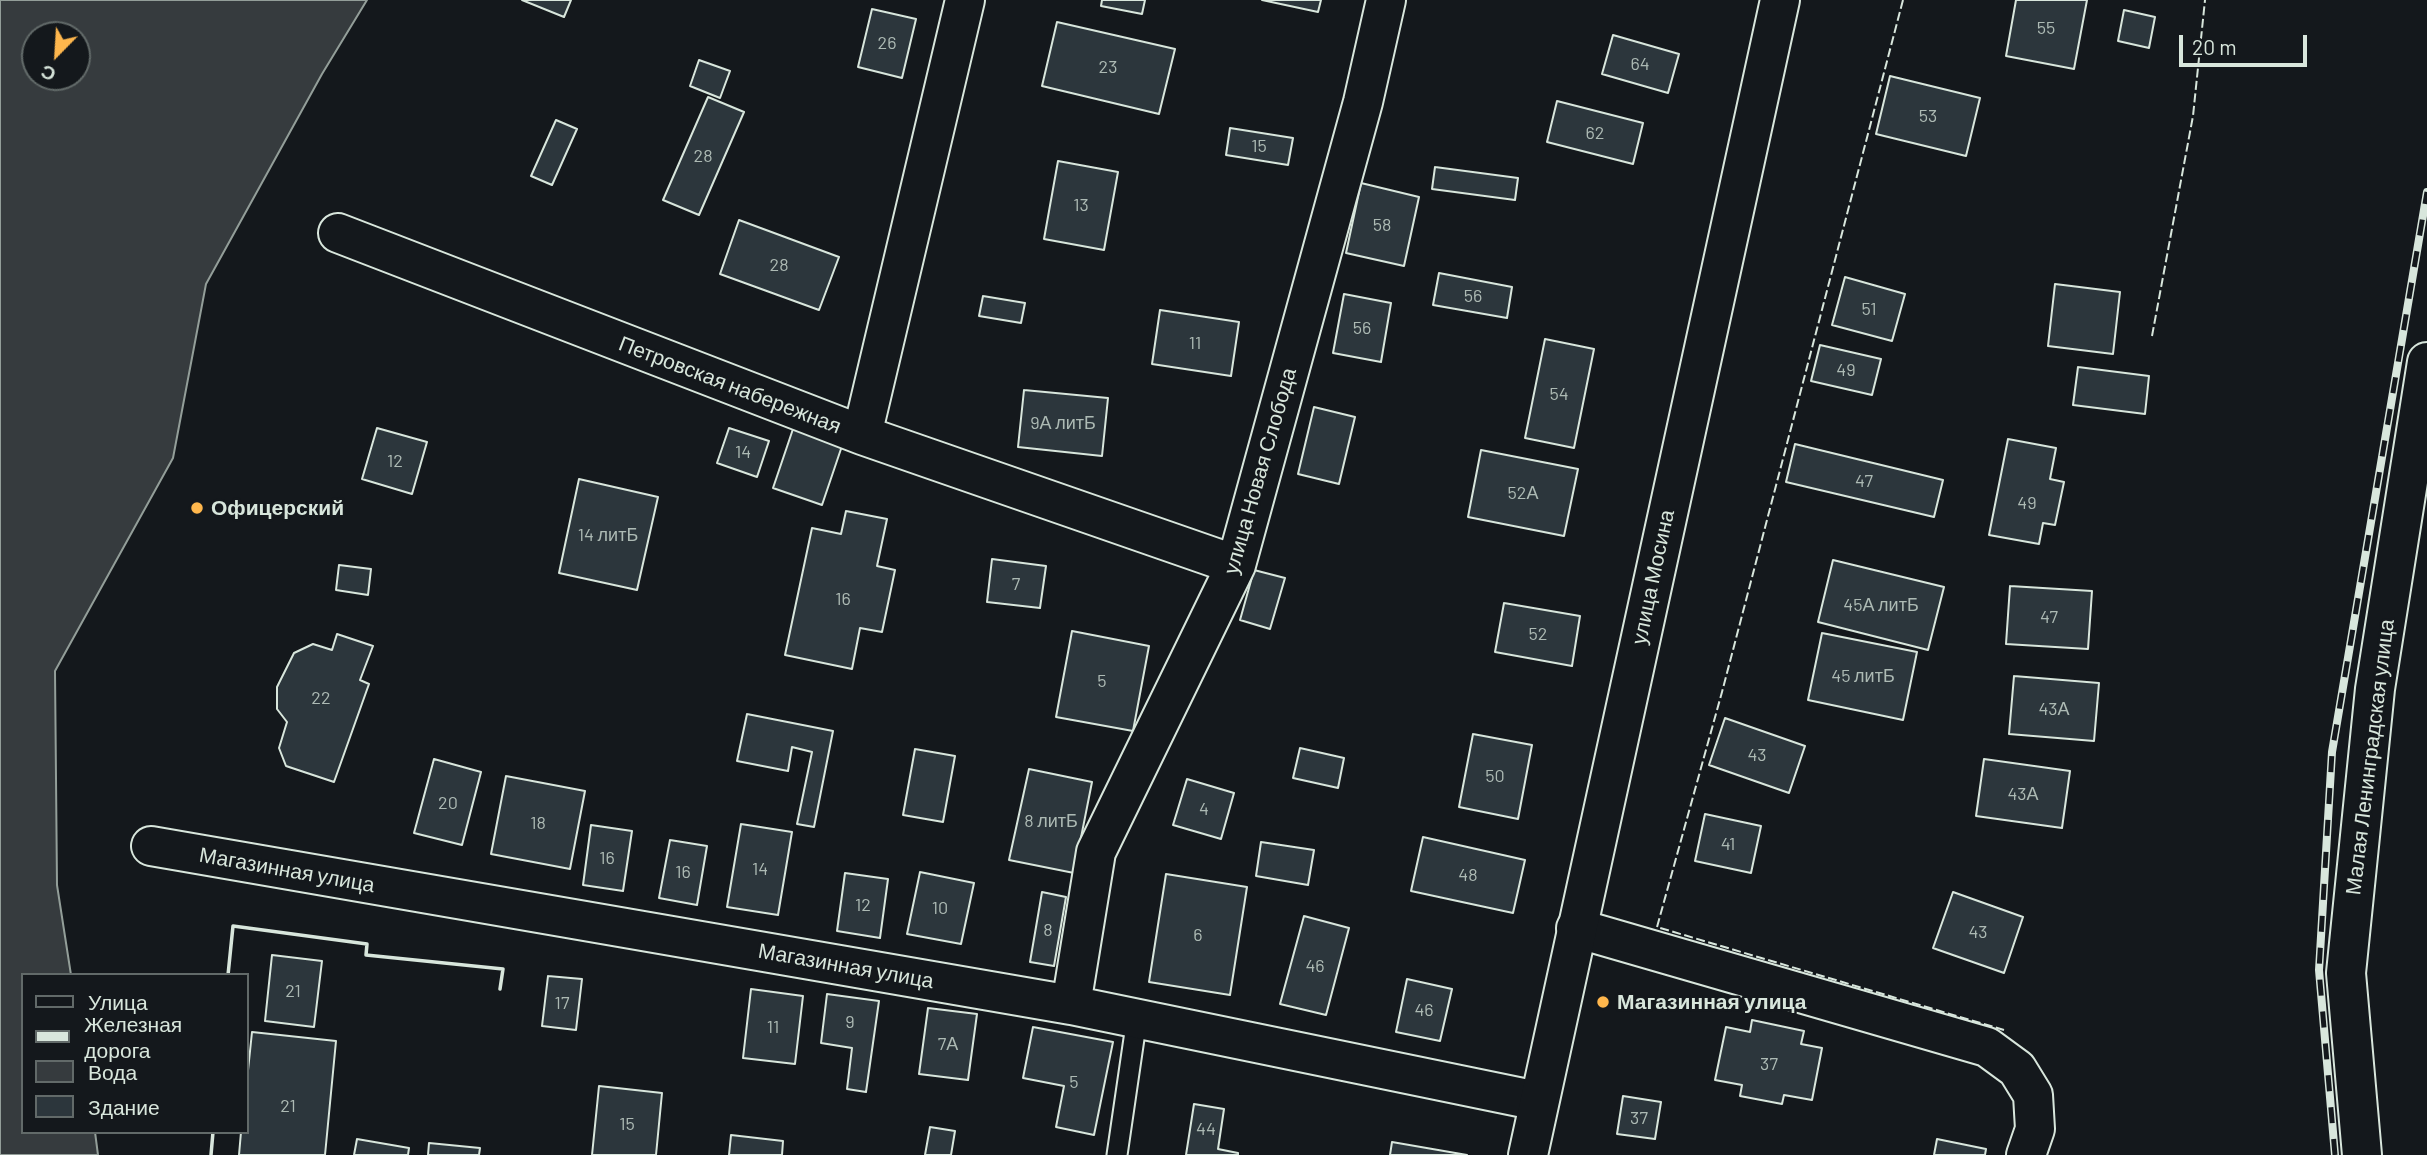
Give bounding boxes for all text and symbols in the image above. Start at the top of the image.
house number: 55 [2037,17,2055,39]
north arrow [21,21,91,91]
scale bar [2182,21,2310,65]
house number: 26 [878,32,896,54]
text: 20 m [2192,34,2237,59]
house number: 64 [1630,53,1650,75]
house number: 23 [1099,56,1117,78]
text: С [37,61,59,87]
house number: 53 [1919,105,1937,127]
house number: 62 [1586,122,1604,144]
house number: 15 [1251,135,1267,157]
house number: 28 [693,145,713,167]
house number: 13 [1073,194,1089,216]
house number: 58 [1373,214,1391,236]
house number: 28 [769,254,789,276]
house number: 56 [1464,285,1482,307]
house number: 51 [1861,298,1877,320]
house number: 56 [1353,317,1371,339]
street label: Петровская набережная [615,331,845,439]
house number: 11 [1189,332,1201,354]
house number: 49 [1836,359,1856,381]
street label: улица Новая Слобода [1218,365,1302,577]
house number: 54 [1549,383,1569,405]
house number: 9А литБ [1030,412,1096,434]
house number: 14 [735,441,751,463]
house number: 12 [387,450,403,472]
house number: 47 [1855,470,1873,492]
house number: 52А [1508,482,1538,504]
house number: 49 [2017,492,2037,514]
place label: Офицерский [211,495,344,521]
marker: Офицерский [189,500,205,516]
street label: улица Мосина [1626,507,1680,647]
house number: 14 литБ [578,524,638,546]
house number: 7 [1012,573,1020,595]
house number: 16 [835,588,851,610]
house number: 45А литБ [1843,594,1919,616]
house number: 47 [2040,606,2058,628]
street label: Малая Ленинградская улица [2341,618,2399,896]
house number: 52 [1529,623,1547,645]
house number: 45 литБ [1831,665,1895,687]
house number: 5 [1097,670,1107,692]
house number: 22 [311,687,331,709]
house number: 43А [2038,698,2070,720]
house number: 43 [1747,744,1767,766]
house number: 50 [1485,765,1505,787]
house number: 43А [2007,783,2039,805]
house number: 20 [438,792,458,814]
house number: 4 [1199,798,1209,820]
house number: 8 литБ [1024,810,1078,832]
house number: 18 [530,812,546,834]
house number: 41 [1721,833,1735,855]
street label: Магазинная улица [197,842,377,898]
house number: 16 [599,847,615,869]
house number: 14 [752,858,768,880]
house number: 16 [675,861,691,883]
house number: 48 [1458,864,1478,886]
house number: 12 [855,894,871,916]
house number: 10 [932,897,948,919]
house number: 8 [1043,919,1053,941]
house number: 43 [1968,921,1988,943]
house number: 6 [1193,924,1203,946]
street label: Магазинная улица [756,938,936,994]
house number: 46 [1305,955,1325,977]
legend [21,973,248,1134]
house number: 21 [285,980,301,1002]
text: Улица [88,989,148,1014]
place label: Магазинная улица [1617,989,1806,1015]
house number: 17 [555,992,569,1014]
marker: Магазинная улица [1595,994,1611,1010]
house number: 46 [1414,999,1434,1021]
text: Железная дорога [84,1011,182,1062]
house number: 9 [845,1011,855,1033]
house number: 11 [767,1016,779,1038]
house number: 7А [938,1033,958,1055]
house number: 37 [1760,1053,1778,1075]
text: Вода [88,1059,137,1084]
house number: 5 [1069,1071,1079,1093]
text: Здание [88,1094,160,1119]
house number: 21 [280,1095,296,1117]
house number: 37 [1630,1107,1648,1129]
house number: 15 [619,1113,635,1135]
house number: 44 [1196,1118,1216,1140]

